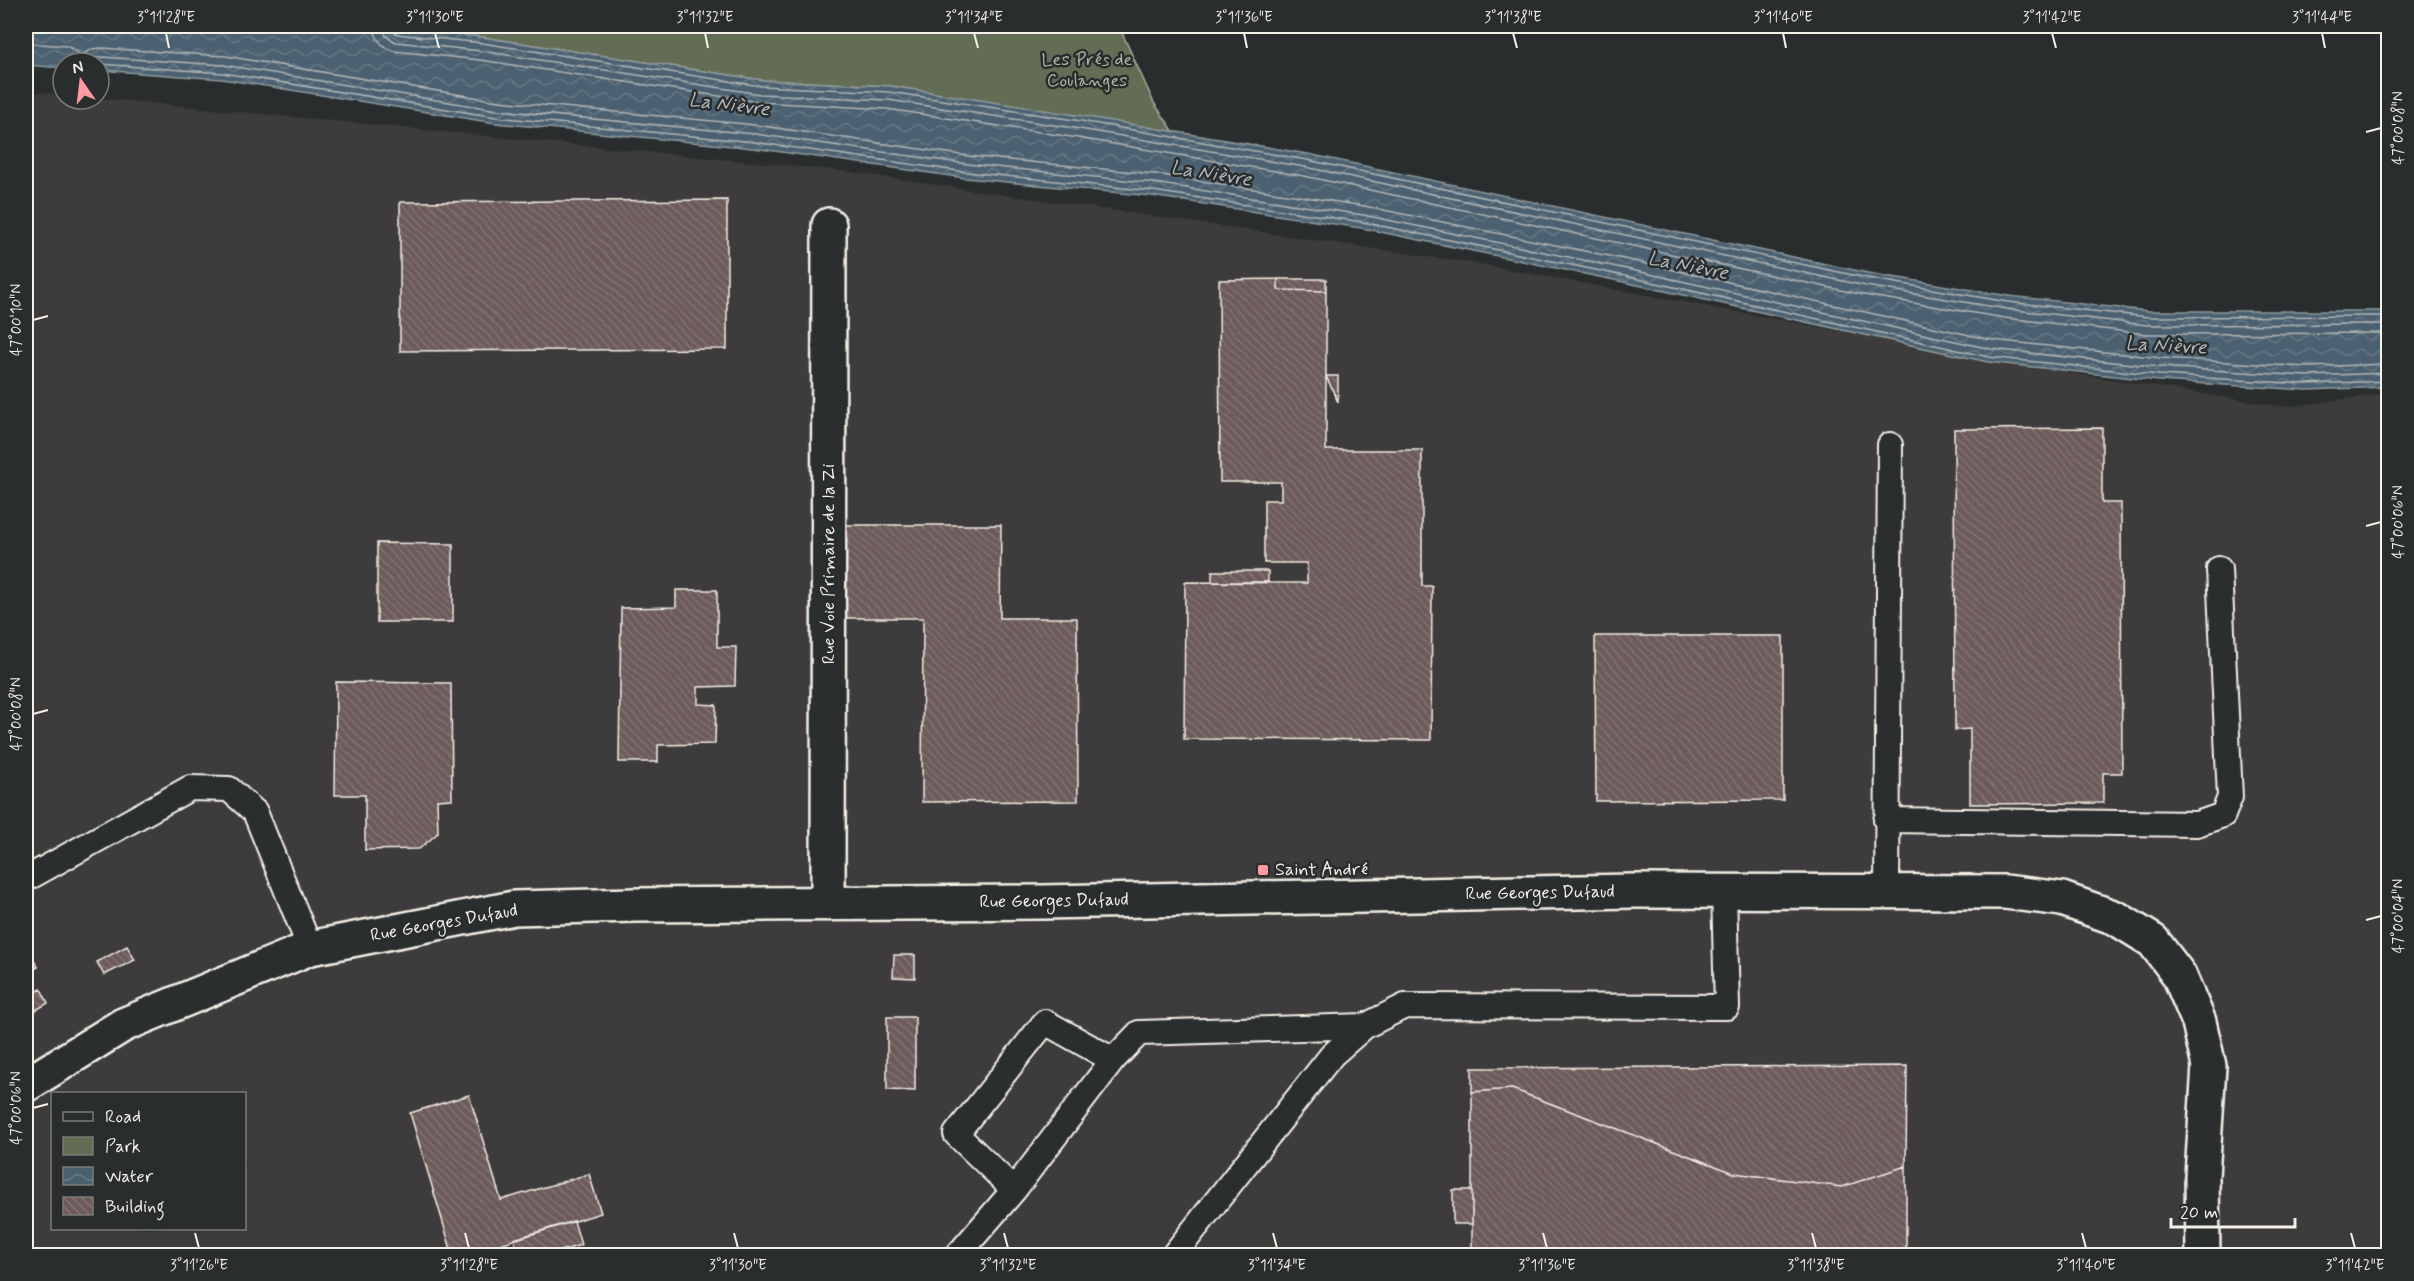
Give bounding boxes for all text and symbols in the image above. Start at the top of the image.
text: 3°11'28"E [137,8,195,28]
text: 3°11'30"E [406,8,464,28]
text: 3°11'32"E [676,8,734,28]
text: 3°11'34"E [945,8,1003,28]
text: 3°11'36"E [1215,8,1273,28]
text: 3°11'38"E [1484,8,1542,28]
text: 3°11'40"E [1753,8,1813,28]
text: 3°11'42"E [2022,8,2082,28]
text: 3°11'44"E [2292,8,2352,28]
park label: Les Prés de Coulanges [1042,48,1133,93]
north arrow [51,51,111,111]
text: N [70,56,85,79]
water label: La Nièvre [687,87,772,124]
text: 47°00'08"N [2389,91,2409,165]
water label: La Nièvre [1169,154,1254,194]
water label: La Nièvre [1645,245,1732,287]
text: 47°00'10"N [7,284,27,356]
water label: La Nièvre [2125,330,2209,362]
street label: Rue Voie Primaire de la Zi [817,464,841,664]
text: 47°00'06"N [2389,485,2409,559]
text: 47°00'08"N [7,677,27,751]
place label: Saint André [1275,858,1368,882]
marker: Saint André [1256,863,1270,877]
text: 47°00'04"N [2389,879,2409,953]
street label: Rue Georges Dufaud [1465,880,1615,907]
street label: Rue Georges Dufaud [979,888,1129,915]
street label: Rue Georges Dufaud [368,898,520,949]
text: 47°00'06"N [7,1071,27,1145]
legend [51,1092,246,1230]
text: Road [105,1105,141,1129]
text: Park [105,1135,141,1159]
text: Water [105,1165,154,1189]
scale bar [2171,1191,2296,1229]
text: Building [105,1195,165,1221]
text: 20 m [2180,1201,2218,1225]
text: 3°11'26"E [170,1256,228,1276]
text: 3°11'28"E [440,1256,498,1276]
text: 3°11'30"E [709,1256,767,1276]
text: 3°11'32"E [979,1256,1037,1276]
text: 3°11'34"E [1248,1256,1306,1276]
text: 3°11'36"E [1518,1256,1576,1276]
text: 3°11'38"E [1787,1256,1845,1276]
text: 3°11'40"E [2056,1256,2116,1276]
text: 3°11'42"E [2325,1256,2385,1276]

